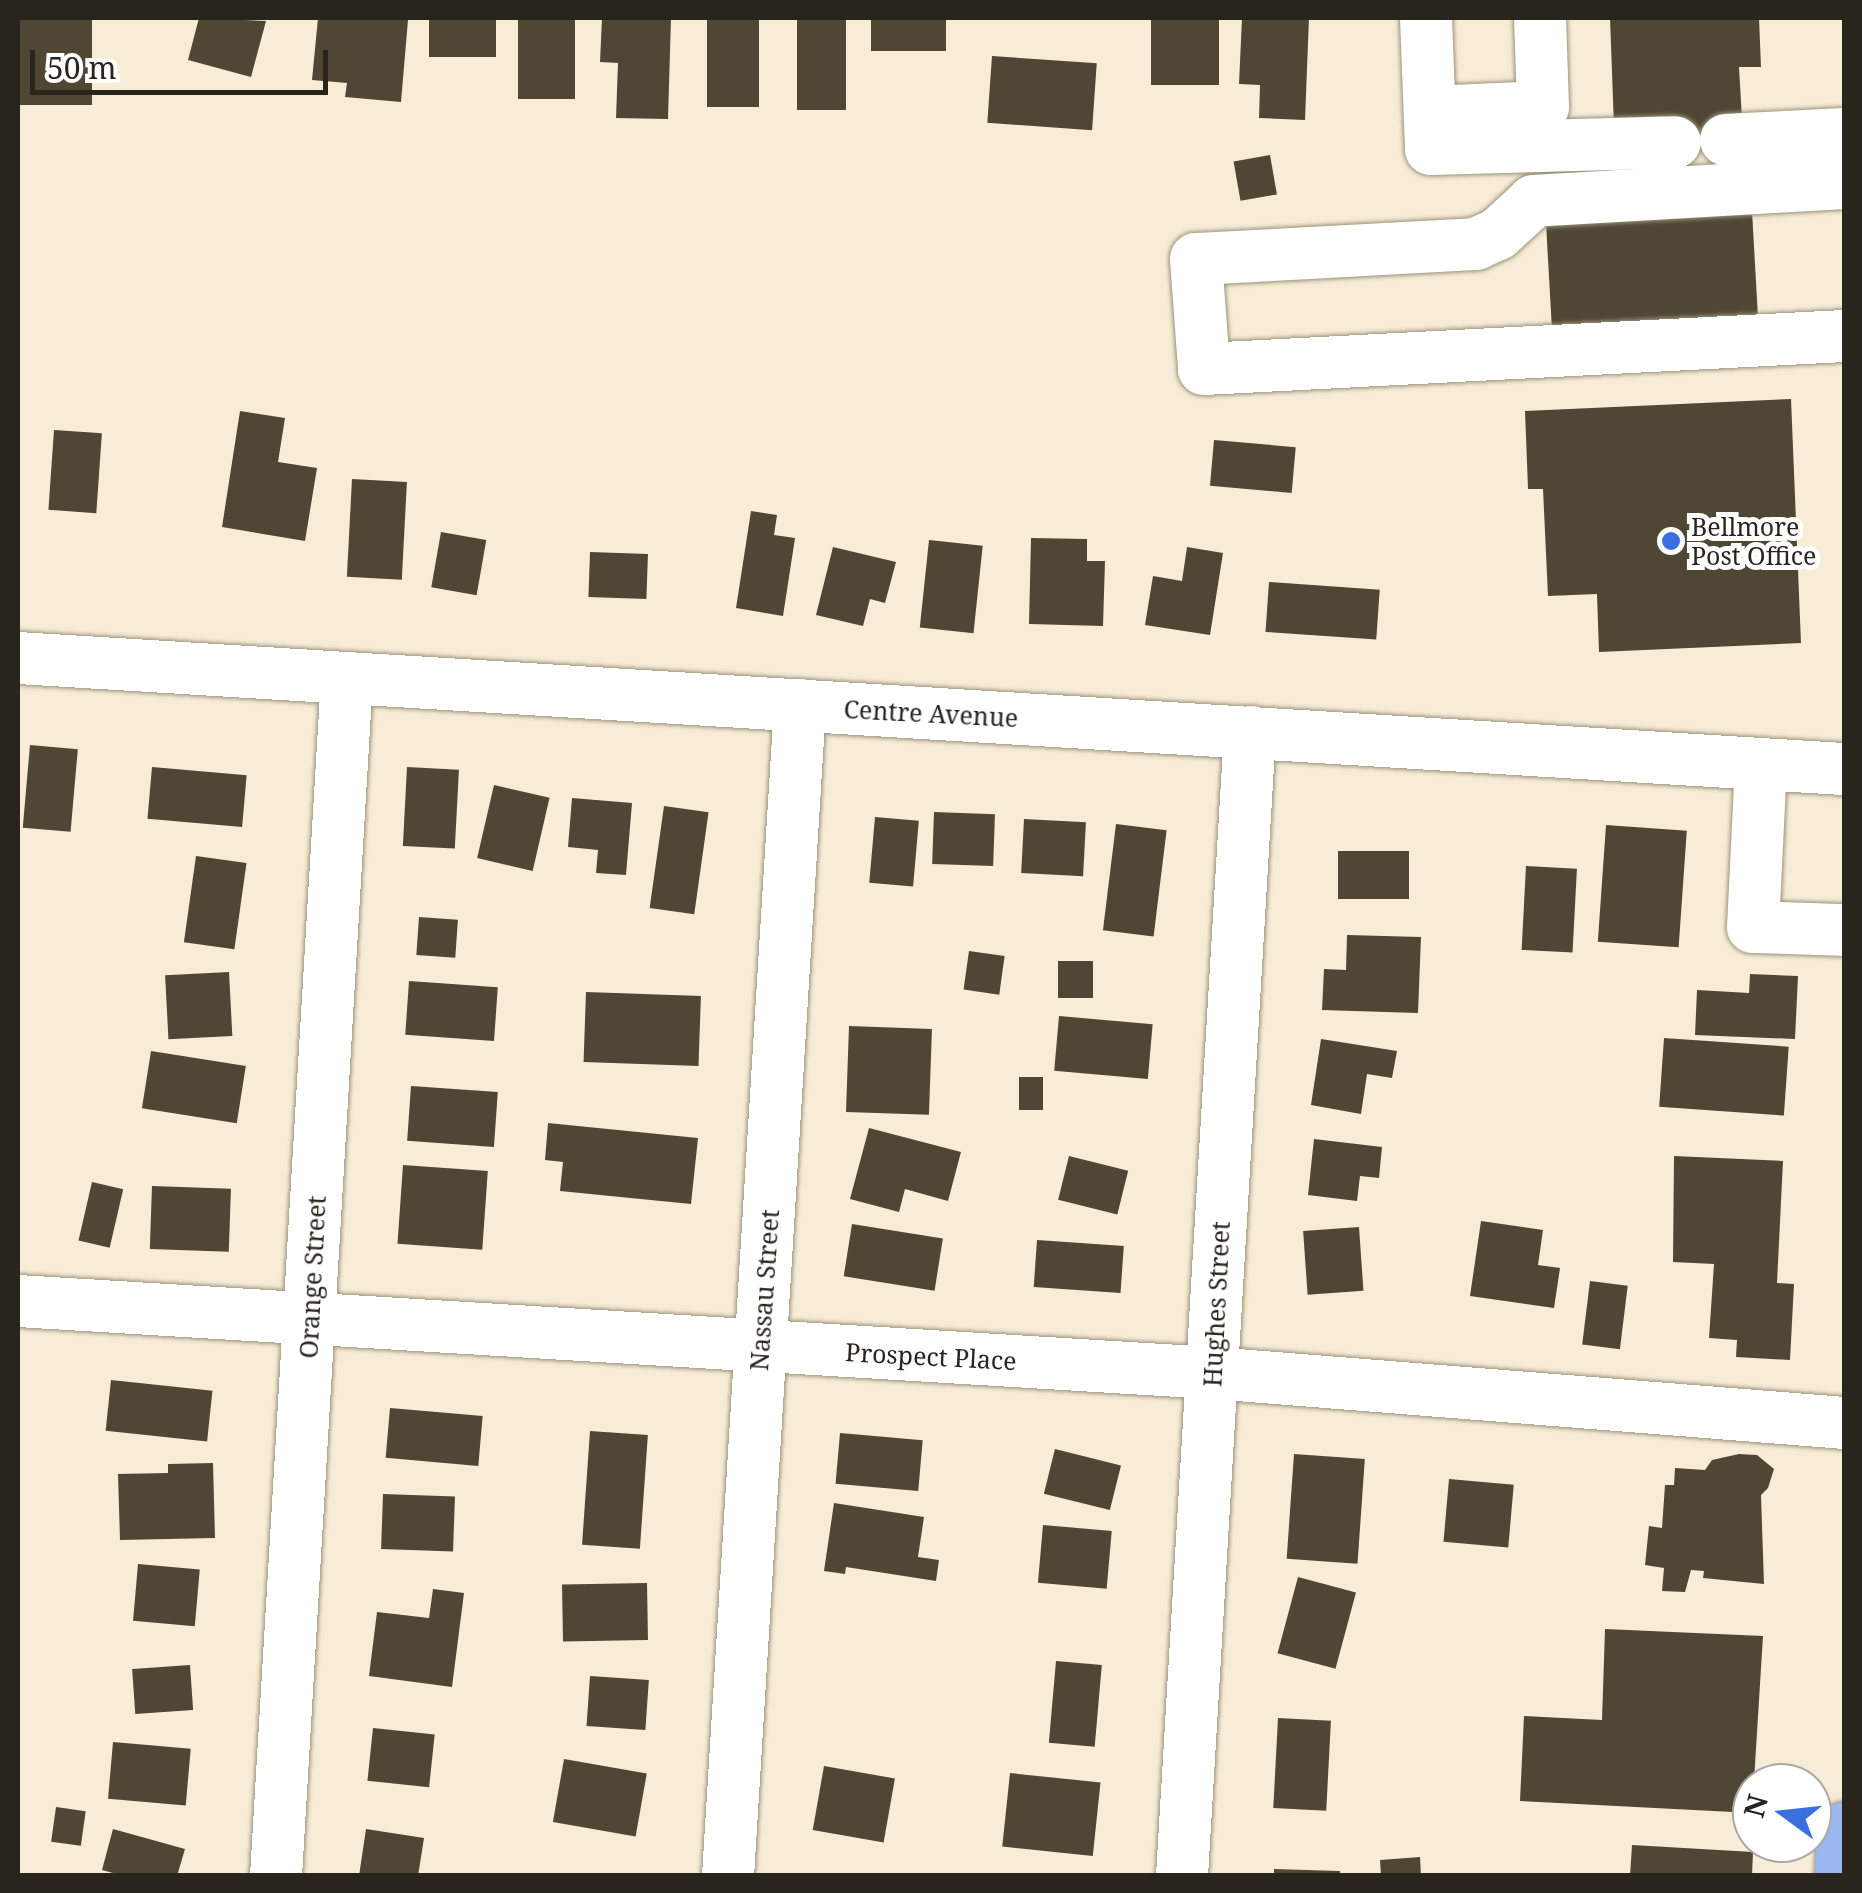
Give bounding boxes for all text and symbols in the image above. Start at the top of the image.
scale bar [35,30,332,92]
text: 50 m [47,47,117,88]
place label: Bellmore Post Office [1691,512,1816,571]
marker: Bellmore Post Office [1660,530,1682,552]
street label: Centre Avenue [843,693,1019,733]
street label: Orange Street [293,1195,331,1359]
street label: Nassau Street [743,1208,785,1372]
street label: Hughes Street [1197,1220,1235,1388]
street label: Prospect Place [845,1337,1017,1375]
north arrow [1732,1763,1832,1863]
text: N [1734,1790,1776,1821]

